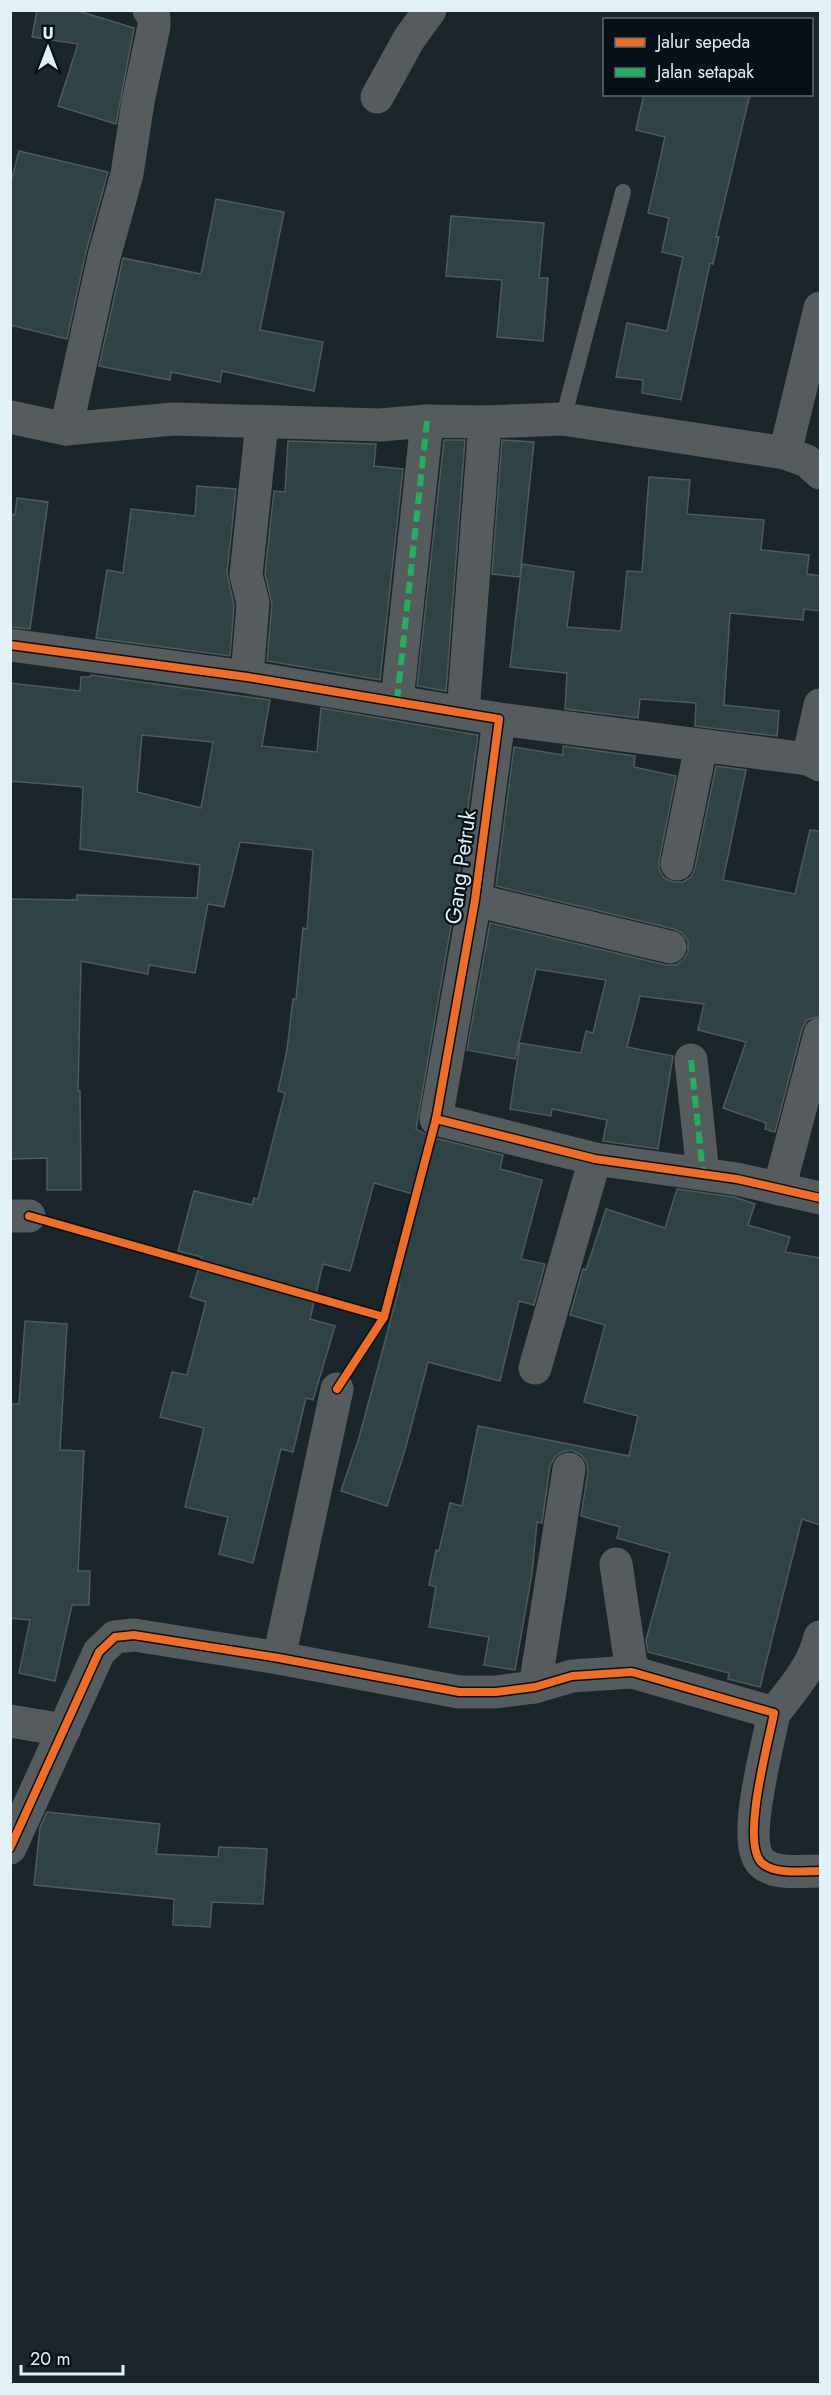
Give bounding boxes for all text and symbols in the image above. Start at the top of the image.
north arrow [18,18,78,78]
legend [603,18,813,96]
text: U [42,22,54,45]
text: Jalur sepeda [655,29,750,55]
text: Jalan setapak [655,59,754,85]
street label: Gang Petruk [436,807,484,926]
scale bar [21,2338,123,2376]
text: 20 m [30,2346,70,2372]

